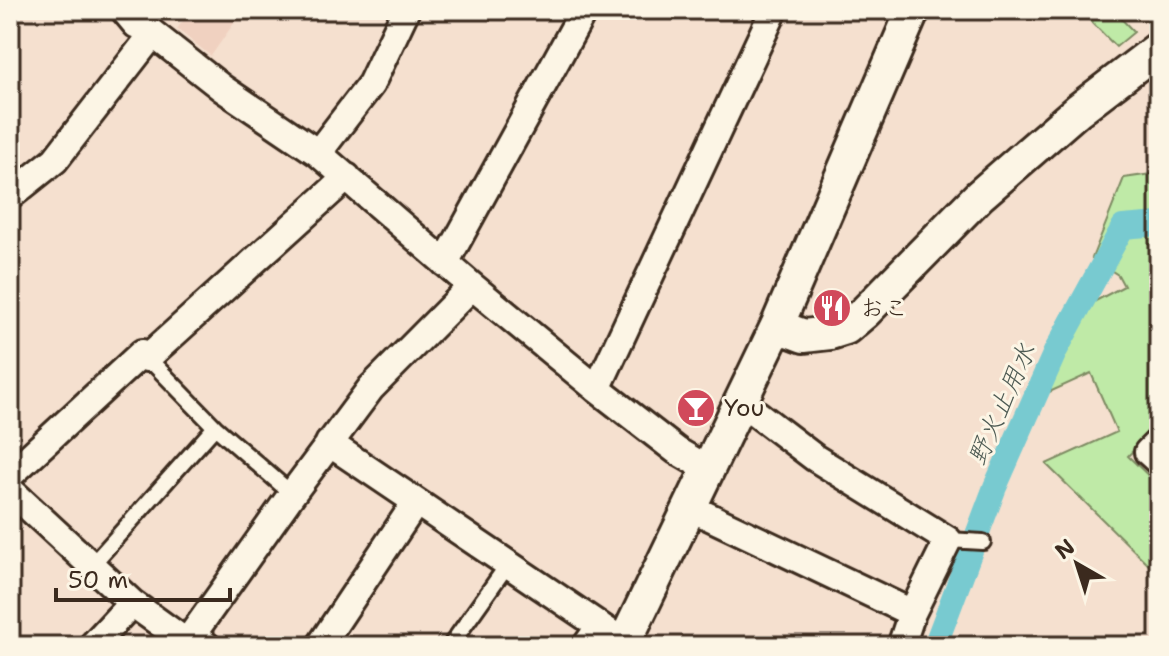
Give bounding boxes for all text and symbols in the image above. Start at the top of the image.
restaurant icon: おこ [811,287,853,329]
place label: おこ [860,292,908,324]
water label: 野火止用水 [959,337,1043,471]
bar icon: You [675,387,717,429]
place label: You [724,392,764,424]
north arrow [1037,524,1117,604]
text: N [1049,532,1081,566]
scale bar [56,552,230,602]
text: 50 m [68,564,128,596]

